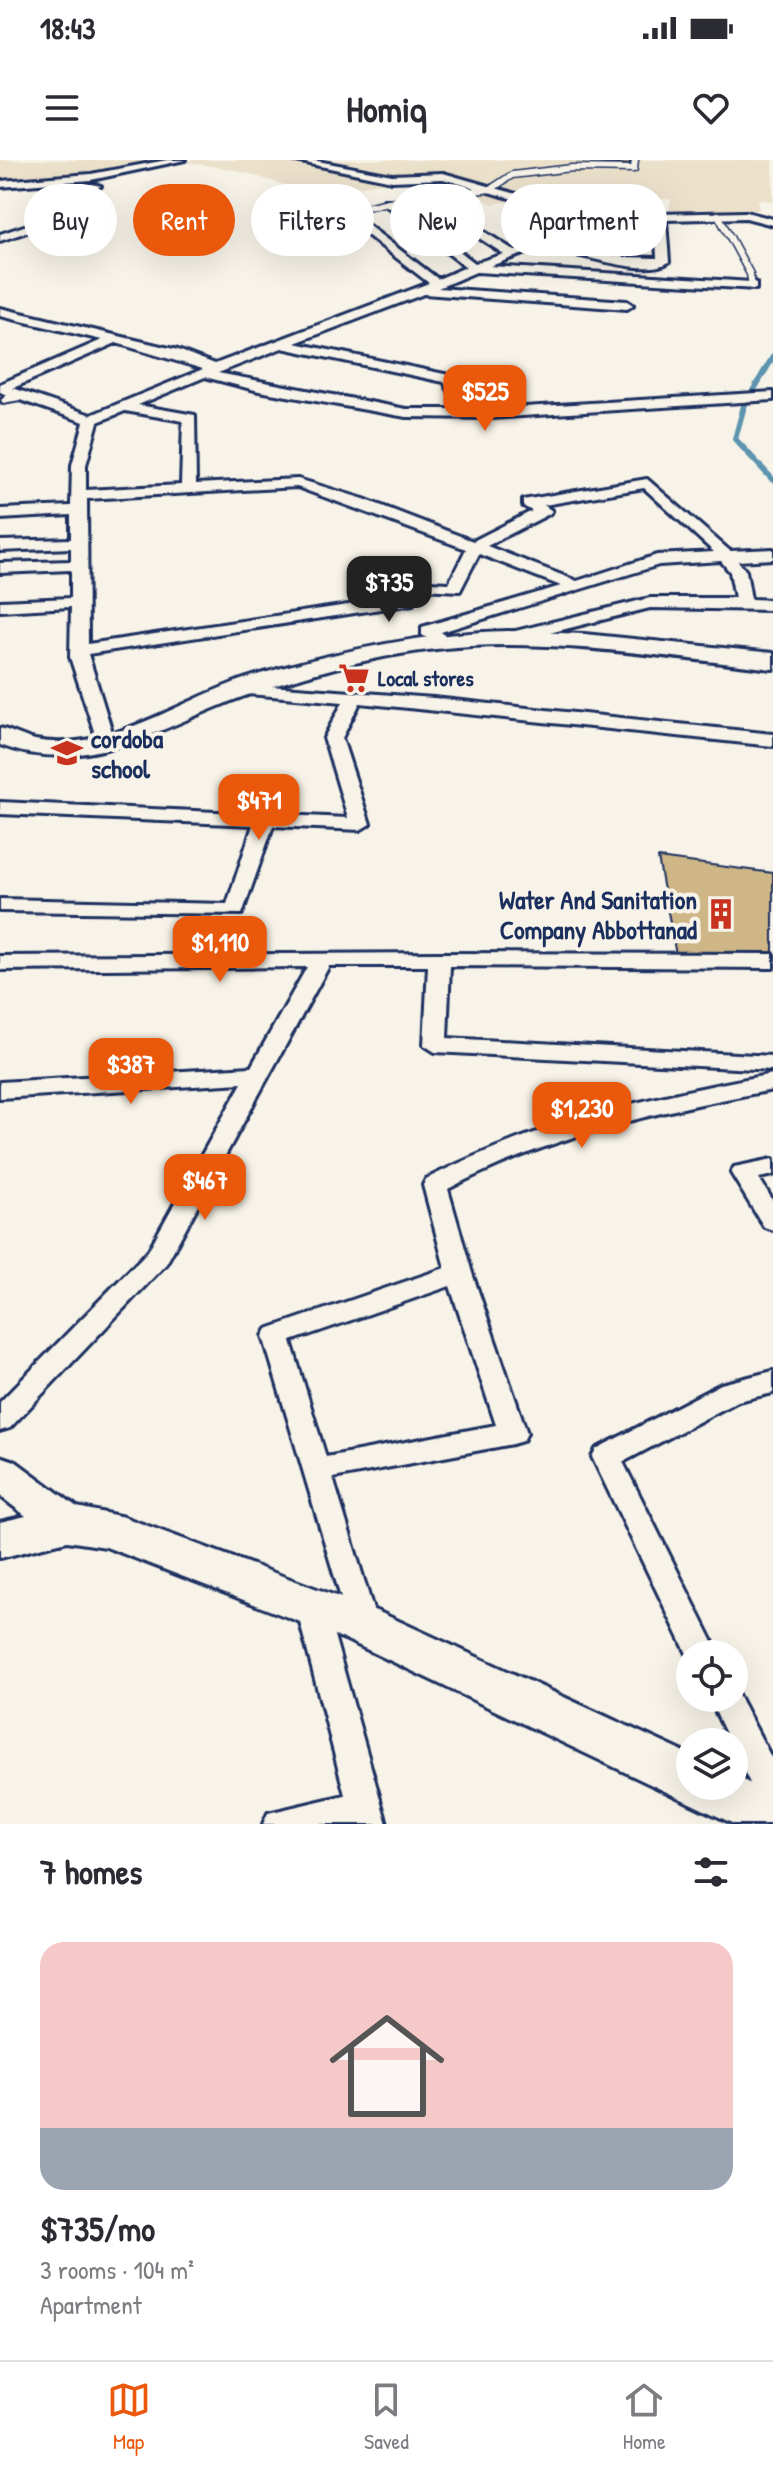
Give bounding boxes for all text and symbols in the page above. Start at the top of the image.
text: 18:43 [40,8,96,48]
text: Homiq [346,84,427,133]
icon: menu [40,86,84,130]
icon: heart [689,86,733,130]
chip: Buy [24,184,117,256]
chip: Rent [133,184,235,256]
chip: Filters [251,184,374,256]
chip: New [390,184,485,256]
chip: Apartment [501,184,667,256]
pin: $525 [438,365,532,433]
text: $525 [461,373,509,408]
pin: $735 [342,556,436,624]
text: $735 [365,564,413,599]
supermarket icon: Local stores [337,661,371,695]
place label: Local stores [378,663,474,693]
place label: cordoba school [91,721,164,786]
school or university icon: cordoba school [50,736,84,770]
pin: $471 [212,774,306,842]
text: $471 [236,782,282,817]
place label: Water And Sanitation Company Abbottanad [499,882,698,948]
building icon: Water And Sanitation Company Abbottanad [704,897,738,931]
pin: $1,110 [155,916,285,984]
text: $1,110 [191,924,249,959]
pin: $387 [84,1038,178,1106]
text: $387 [107,1046,155,1081]
pin: $1,230 [517,1082,647,1150]
text: $1,230 [550,1090,614,1125]
pin: $467 [158,1154,252,1222]
text: $467 [182,1162,228,1197]
map controls [676,1640,748,1800]
button: locate [676,1640,748,1712]
button: layers [676,1728,748,1800]
text: 7 homes [40,1849,142,1895]
icon: filters [689,1850,733,1894]
icon: home [315,1994,459,2138]
text: $735/mo [40,2206,155,2252]
text: 3 rooms · 104 m² [40,2252,194,2287]
text: Apartment [40,2287,142,2322]
tab: Map [107,2378,151,2456]
tab: Saved [364,2378,409,2456]
tab: Home [622,2378,666,2456]

